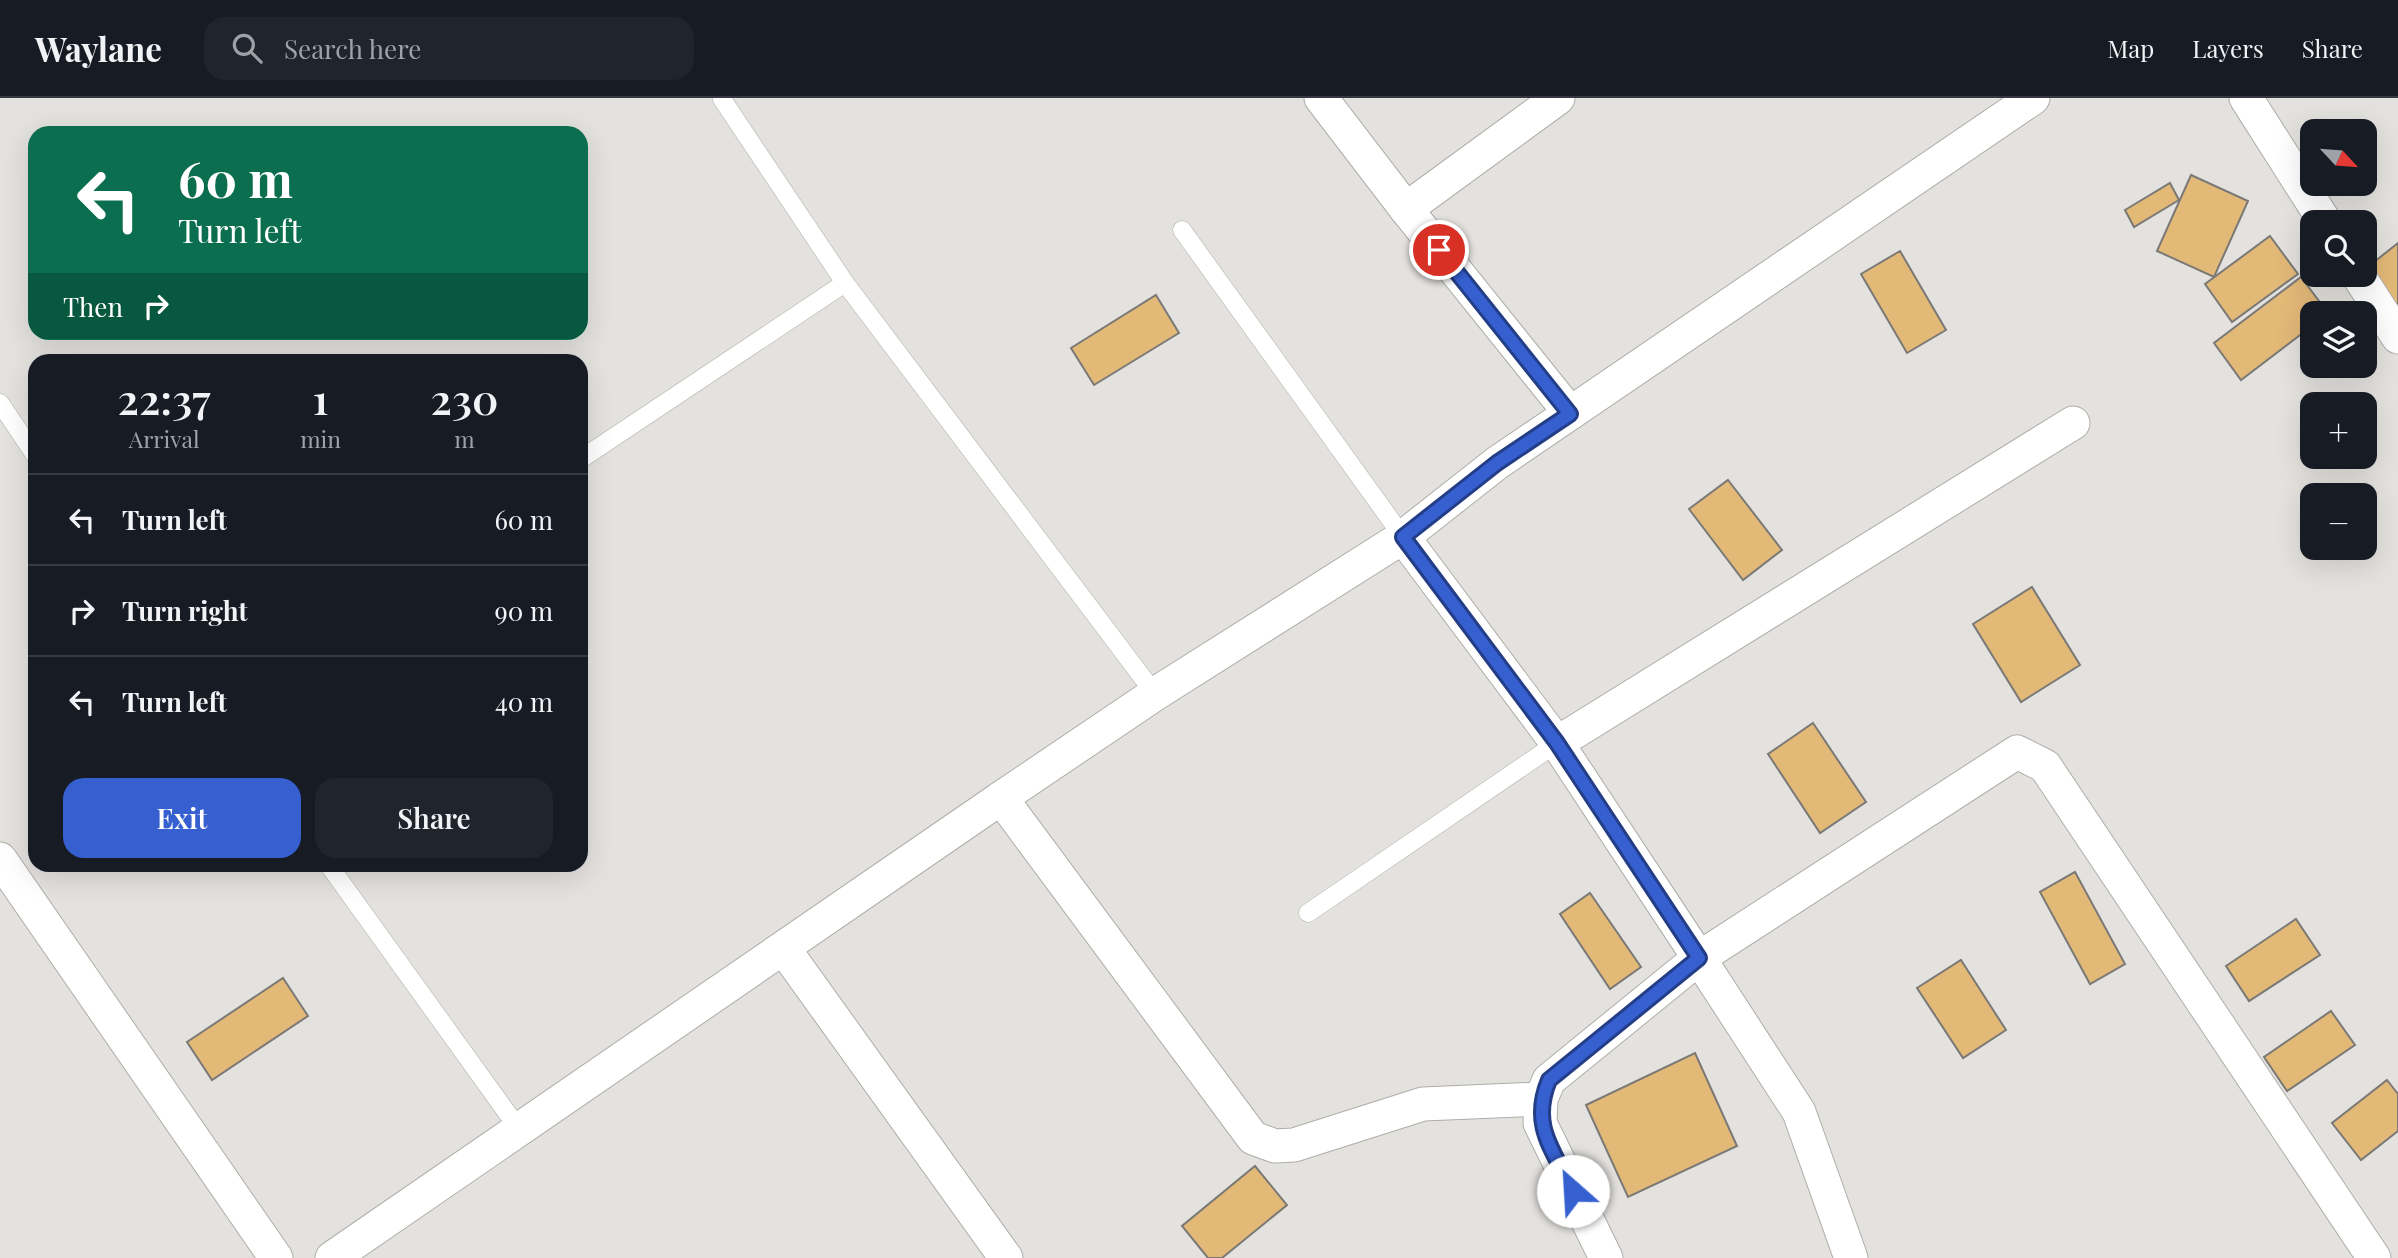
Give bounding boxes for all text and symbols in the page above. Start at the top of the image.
search box [204,17,694,80]
text: Waylane [35,26,162,70]
icon: search [228,29,266,67]
text: Search here [284,31,421,66]
text: Map [2108,32,2154,64]
text: Layers [2192,32,2264,64]
text: Share [2302,32,2363,64]
north arrow [2300,119,2376,196]
map controls [2300,119,2377,560]
text: 60 m [178,145,293,210]
icon: left [63,154,154,245]
text: Turn left [178,208,302,251]
button: search [2300,210,2377,287]
pin [1409,220,1469,280]
icon: arrive [1420,231,1458,269]
icon: right [137,287,175,325]
text: Then [63,289,123,324]
button: layers [2300,301,2377,378]
text: 22:37 [118,370,211,426]
text: 1 [313,370,329,426]
text: 230 [431,370,498,426]
button: + [2300,392,2377,469]
text: Arrival [129,423,199,454]
text: min [300,423,341,454]
text: m [454,423,475,454]
button: − [2300,483,2377,560]
icon: left [63,501,101,539]
text: Turn left [122,502,227,537]
text: 60 m [494,502,553,537]
icon: right [63,592,101,630]
text: Turn right [122,593,248,628]
text: 90 m [495,593,553,628]
icon: left [63,683,101,721]
text: Turn left [122,684,227,719]
text: 40 m [495,684,553,719]
button: Exit [63,778,301,858]
button: Share [315,778,553,858]
position arrow [1536,1154,1610,1228]

